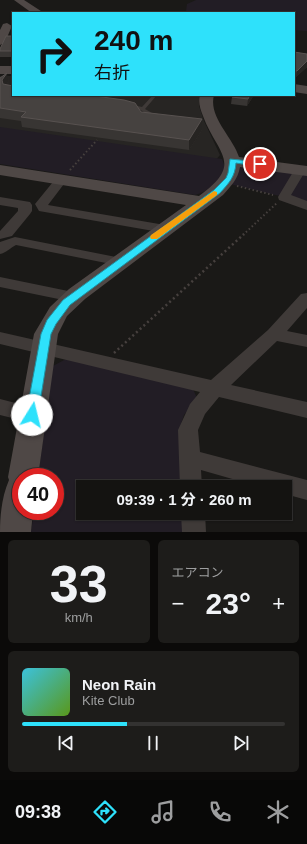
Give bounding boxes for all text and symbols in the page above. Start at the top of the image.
text: 240 m [94,25,173,56]
icon: right [28,28,80,80]
text: 右折 [94,63,130,83]
pin [243,147,277,181]
icon: arrive [249,153,271,175]
position arrow [11,394,53,436]
speed limit sign: 40 [12,468,64,520]
text: 09:39 · 1 分 · 260 m [116,491,252,508]
text: 33 [50,555,108,613]
text: エアコン [172,565,224,580]
text: 23° [206,587,251,620]
text: − [172,591,184,616]
text: + [272,591,285,616]
text: km/h [65,610,93,625]
text: Neon Rain [82,676,156,693]
text: Kite Club [82,693,135,708]
icon: previous [55,732,77,754]
icon: pause [142,732,164,754]
icon: next [230,732,252,754]
icon: directions [91,798,119,826]
icon: music [149,798,177,826]
icon: phone [206,798,234,826]
icon: climate [264,798,292,826]
text: 09:38 [15,802,61,822]

